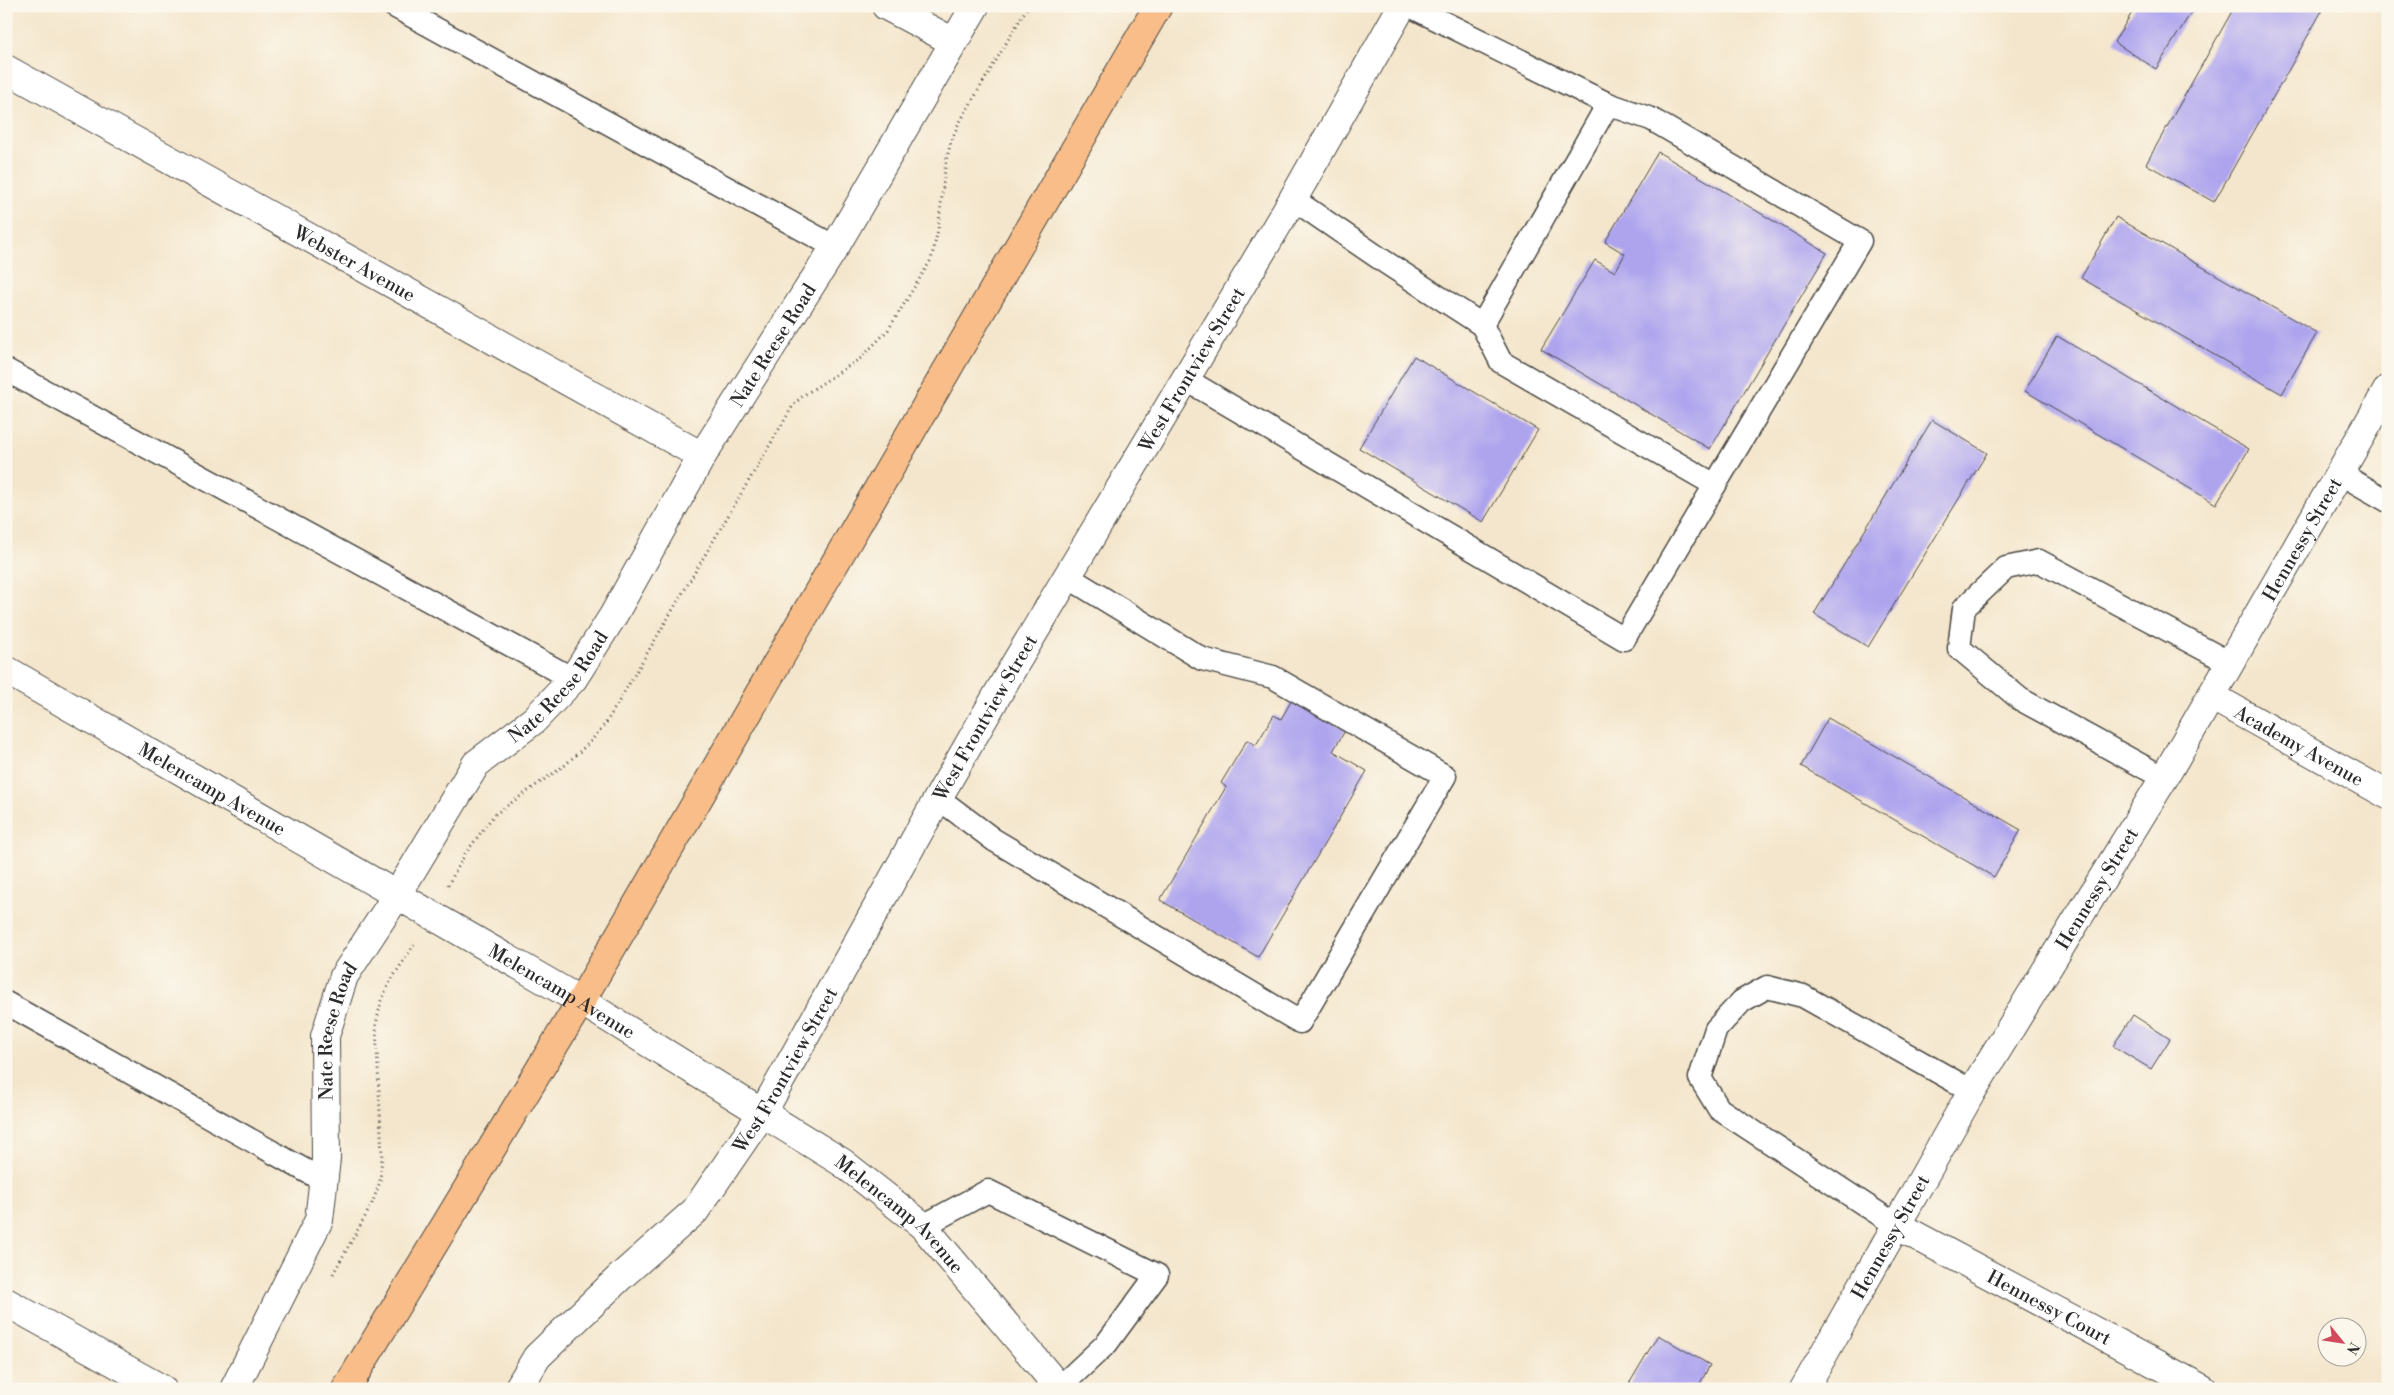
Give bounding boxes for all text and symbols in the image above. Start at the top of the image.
street label: Webster Avenue [288,220,419,307]
street label: Nate Reese Road [725,279,822,412]
street label: West Frontview Street [1133,283,1251,457]
street label: Hennessy Street [2257,473,2348,606]
street label: Nate Reese Road [503,626,614,748]
street label: West Frontview Street [928,630,1043,806]
street label: Academy Avenue [2229,700,2368,792]
street label: Melencamp Avenue [134,738,290,842]
street label: Hennessy Street [2051,823,2144,954]
street label: Melencamp Avenue [484,939,639,1045]
street label: Nate Reese Road [314,958,363,1101]
street label: West Frontview Street [727,983,843,1158]
street label: Melencamp Avenue [830,1150,969,1279]
street label: Hennessy Street [1846,1170,1936,1303]
street label: Hennessy Court [1983,1265,2115,1351]
north arrow [2316,1318,2366,1368]
text: N [2342,1339,2363,1357]

